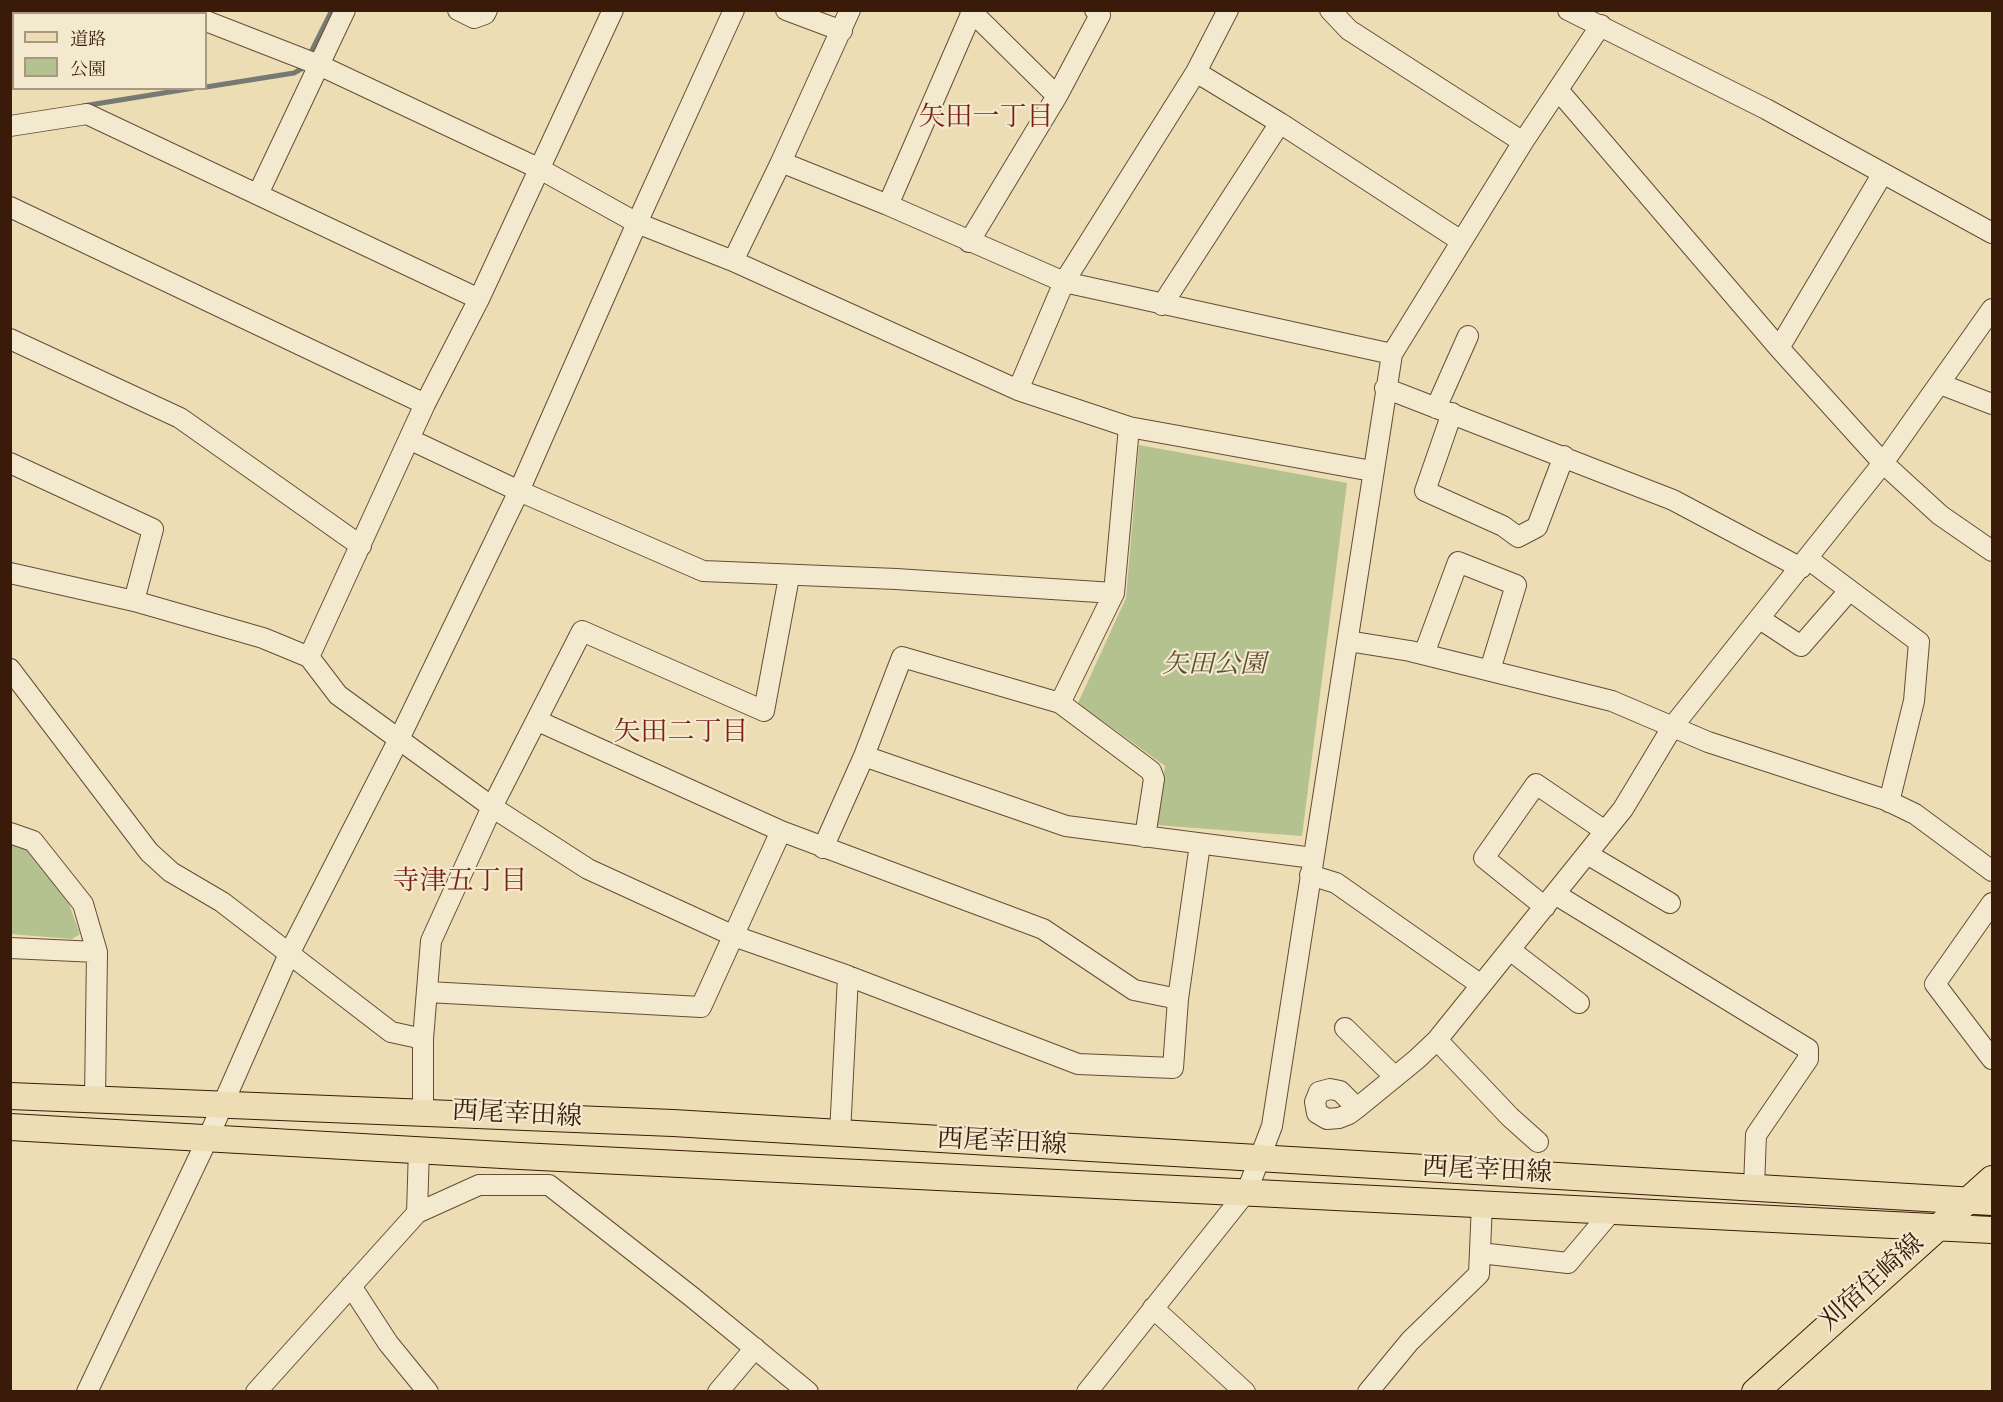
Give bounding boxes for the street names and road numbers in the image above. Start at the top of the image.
street label: 西尾幸田線 [451,1097,583,1135]
street label: 西尾幸田線 [936,1125,1068,1163]
street label: 西尾幸田線 [1421,1153,1553,1191]
street label: 刈宿住崎線 [1814,1229,1932,1339]

